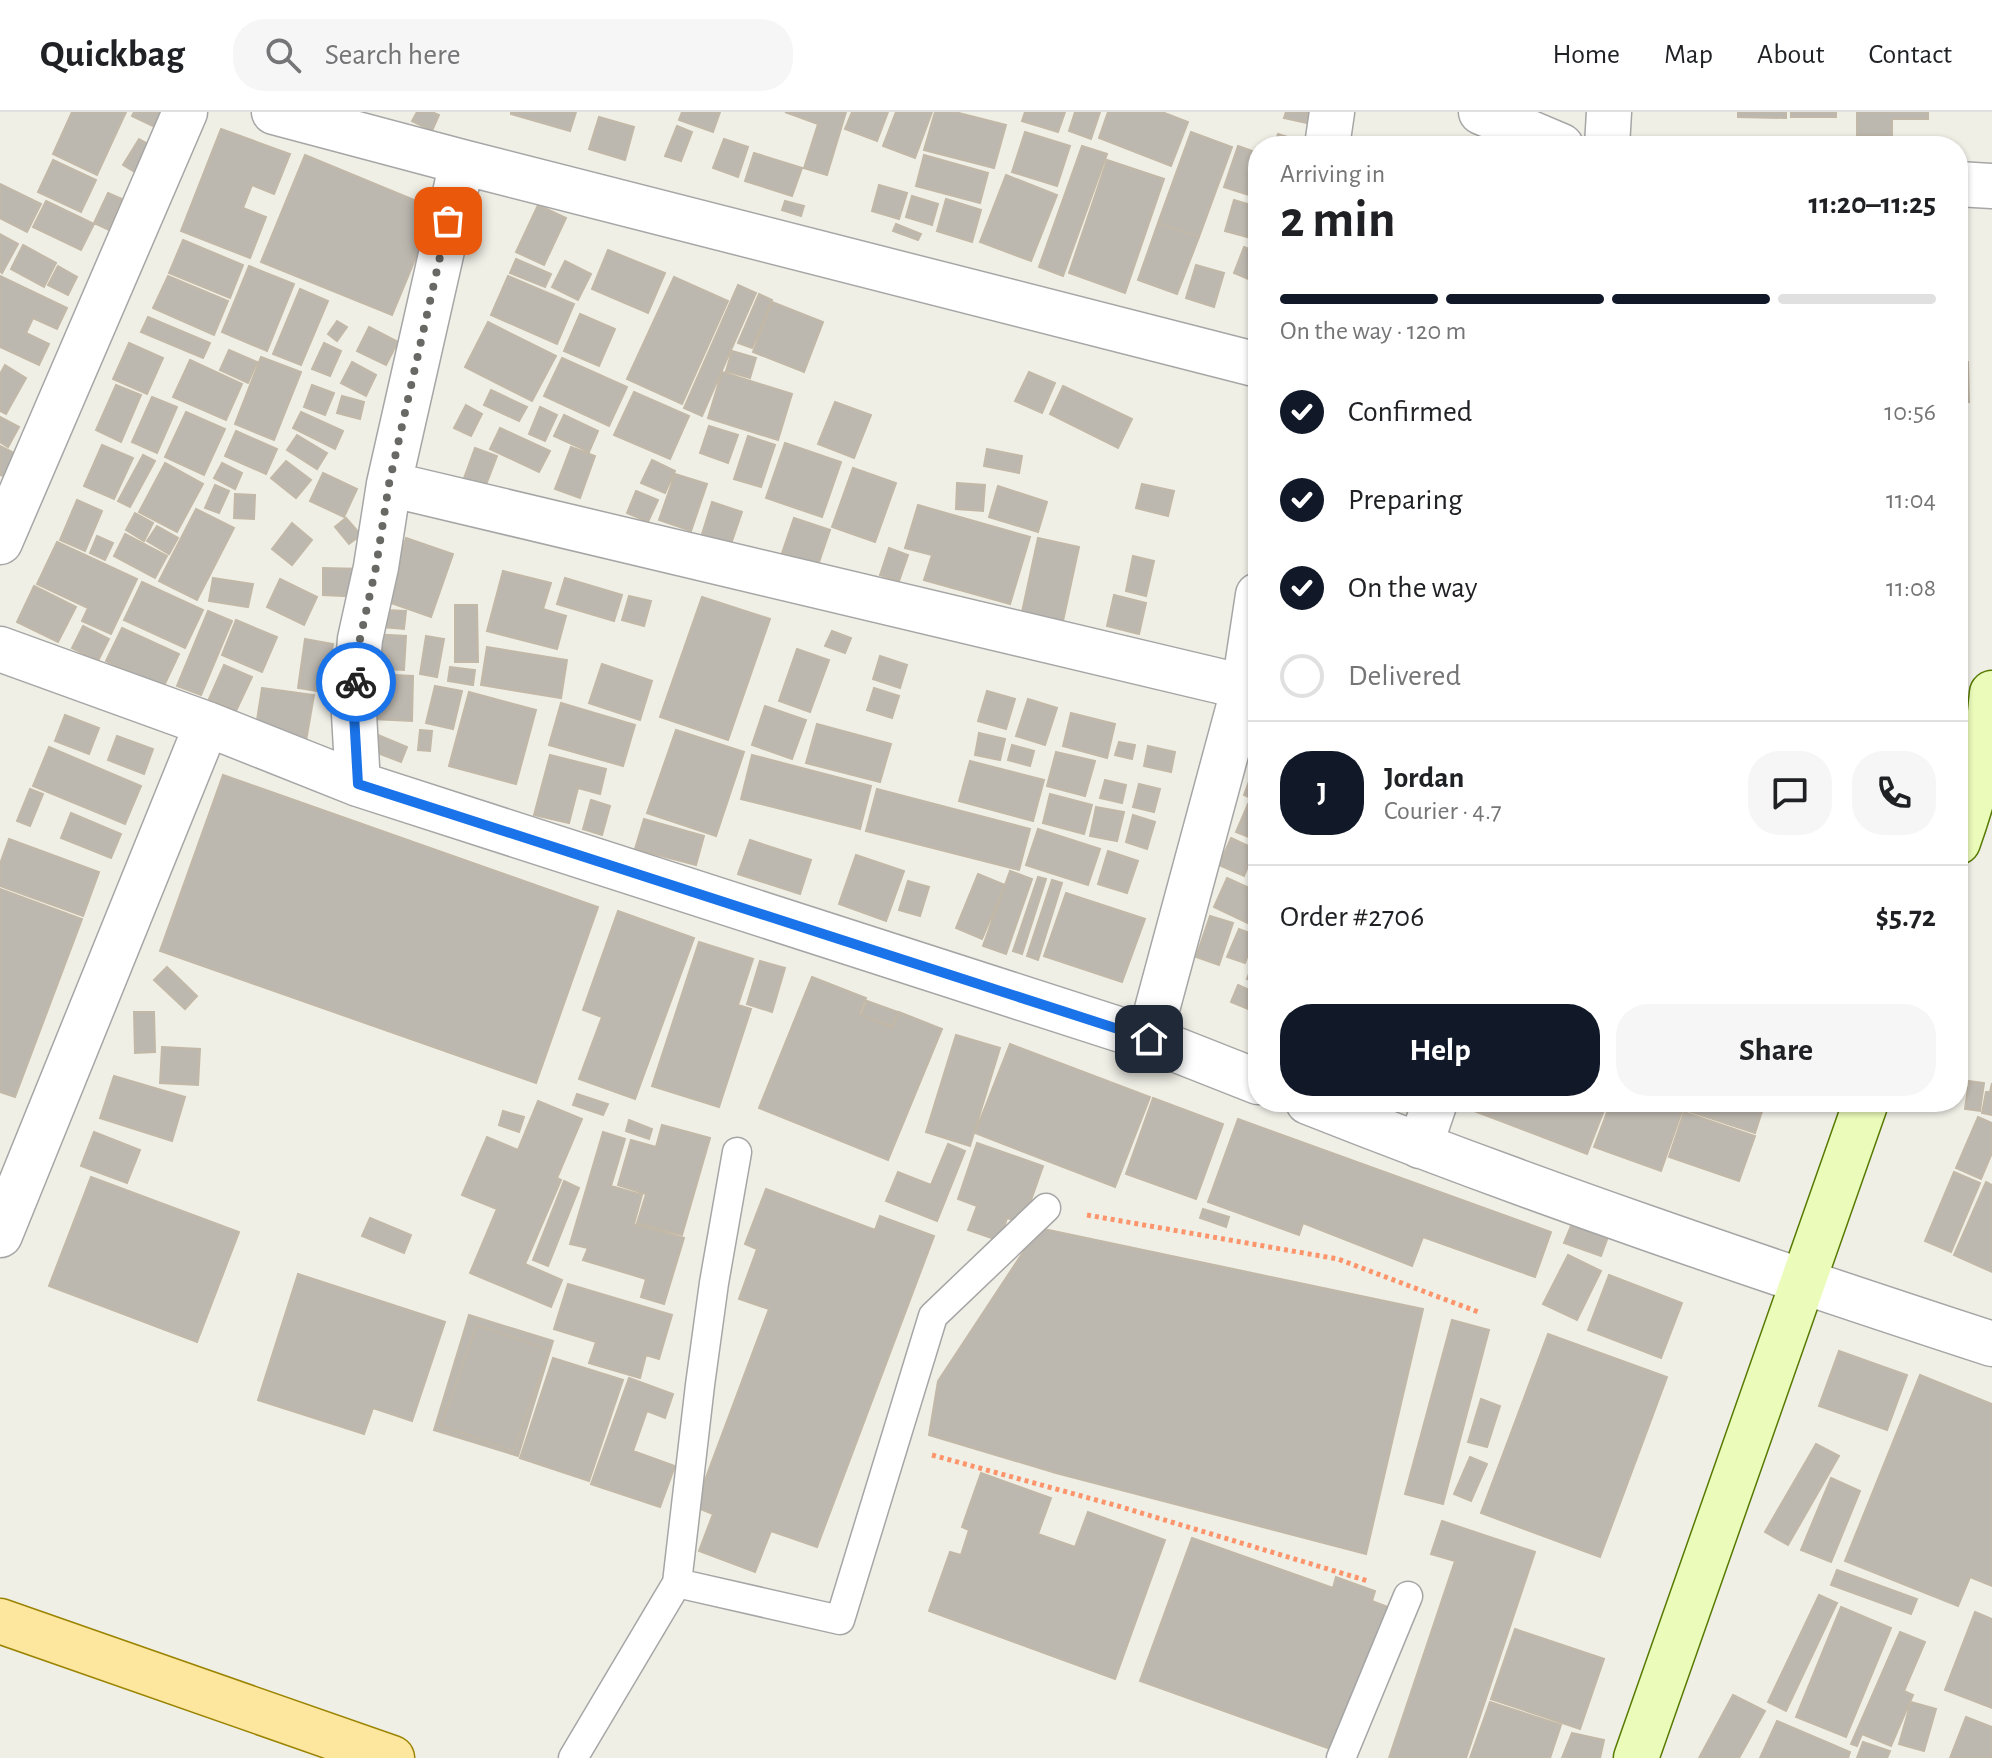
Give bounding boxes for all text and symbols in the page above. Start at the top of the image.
search box [233,19,793,91]
icon: search [261,33,305,77]
text: Quickbag [40,36,185,74]
text: Search here [325,40,461,70]
text: Home [1553,41,1620,69]
text: Map [1664,41,1713,69]
text: About [1757,41,1825,69]
text: Contact [1869,41,1952,69]
text: Arriving in [1280,161,1385,187]
pin [414,187,482,255]
text: 11:20–11:25 [1808,189,1936,219]
text: 2 min [1280,194,1395,246]
icon: bag [426,199,470,243]
text: On the way · 120 m [1280,318,1466,344]
icon: check [1280,390,1324,434]
text: Confirmed [1348,397,1472,427]
text: 10:56 [1884,399,1936,425]
icon: check [1280,478,1324,522]
text: Preparing [1348,485,1463,515]
text: 11:04 [1886,487,1936,513]
icon: check [1280,566,1324,610]
text: On the way [1348,573,1477,603]
text: 11:08 [1886,575,1936,601]
courier [316,642,396,722]
icon: bike [334,660,378,704]
text: Delivered [1348,661,1461,691]
button: chat [1748,751,1832,835]
button: phone [1852,751,1936,835]
text: Jordan [1384,763,1464,793]
text: J [1317,778,1327,808]
text: Courier · 4.7 [1384,798,1502,824]
text: Order #2706 [1280,902,1424,932]
text: $5.72 [1876,902,1936,932]
button: Help [1280,1004,1600,1096]
button: Share [1616,1004,1936,1096]
pin [1115,1005,1183,1073]
icon: home [1127,1017,1171,1061]

